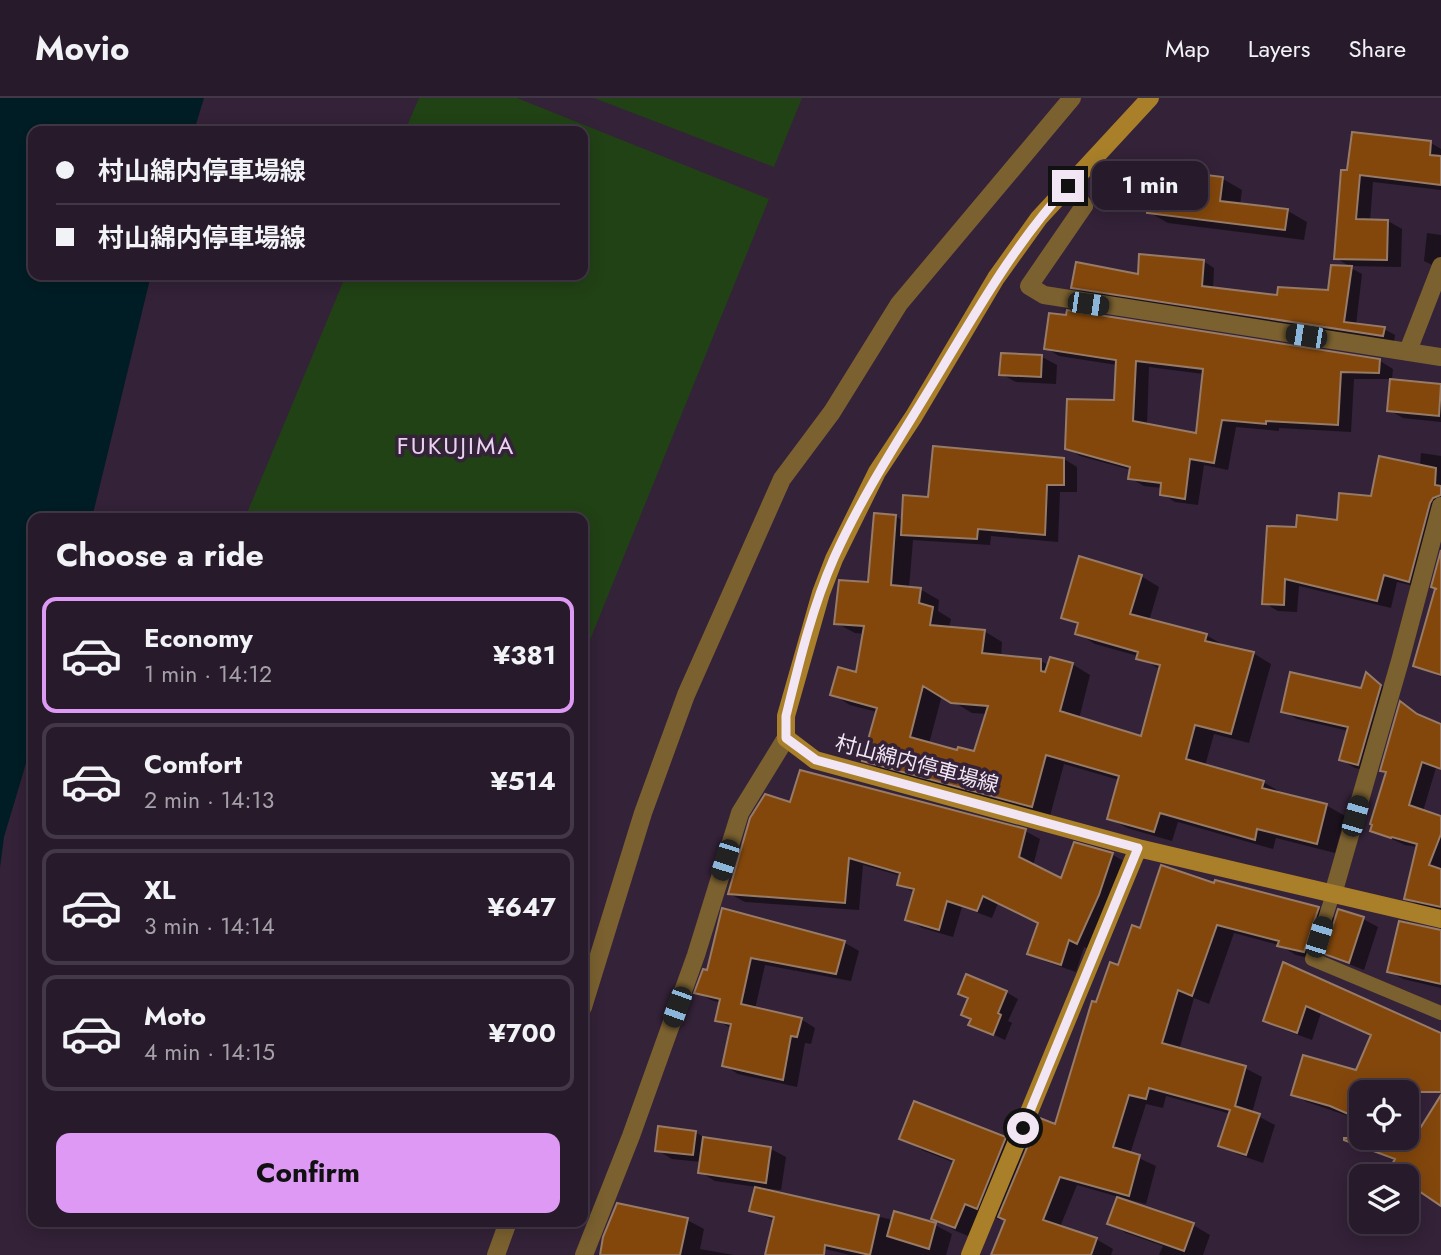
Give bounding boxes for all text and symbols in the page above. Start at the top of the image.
text: Movio [35,25,129,72]
text: Map [1165,31,1210,66]
text: Layers [1248,31,1310,66]
text: Share [1348,31,1406,66]
text: 村山綿内停車場線 [98,152,306,190]
callout: 1 min [1092,162,1208,210]
text: 1 min [1121,168,1179,202]
route end [1052,170,1084,202]
text: 村山綿内停車場線 [98,219,306,257]
car [1066,291,1111,317]
car [1284,322,1329,350]
district label: FUKUJIMA [397,428,515,463]
text: Choose a ride [56,532,264,578]
text: Economy [144,619,253,657]
icon: car [60,624,123,687]
text: ¥381 [493,636,556,674]
text: 1 min · 14:12 [144,657,272,691]
street label: 村山綿内停車場線 [832,728,1002,800]
text: Comfort [144,745,242,783]
icon: car [60,750,123,813]
text: ¥514 [490,762,556,800]
text: 2 min · 14:13 [144,783,274,817]
car [1340,793,1371,839]
car [709,837,742,883]
text: XL [144,871,176,909]
icon: car [60,876,123,939]
text: ¥647 [487,888,556,926]
text: 3 min · 14:14 [144,909,275,943]
car [1303,914,1336,960]
car [660,984,695,1030]
text: Moto [144,997,206,1035]
icon: car [60,1002,123,1065]
text: ¥700 [489,1014,556,1052]
text: 4 min · 14:15 [144,1035,275,1069]
map controls [1349,1080,1419,1234]
button: locate [1349,1080,1419,1150]
route start [1007,1112,1039,1144]
button: Confirm [56,1133,560,1213]
button: layers [1349,1164,1419,1234]

